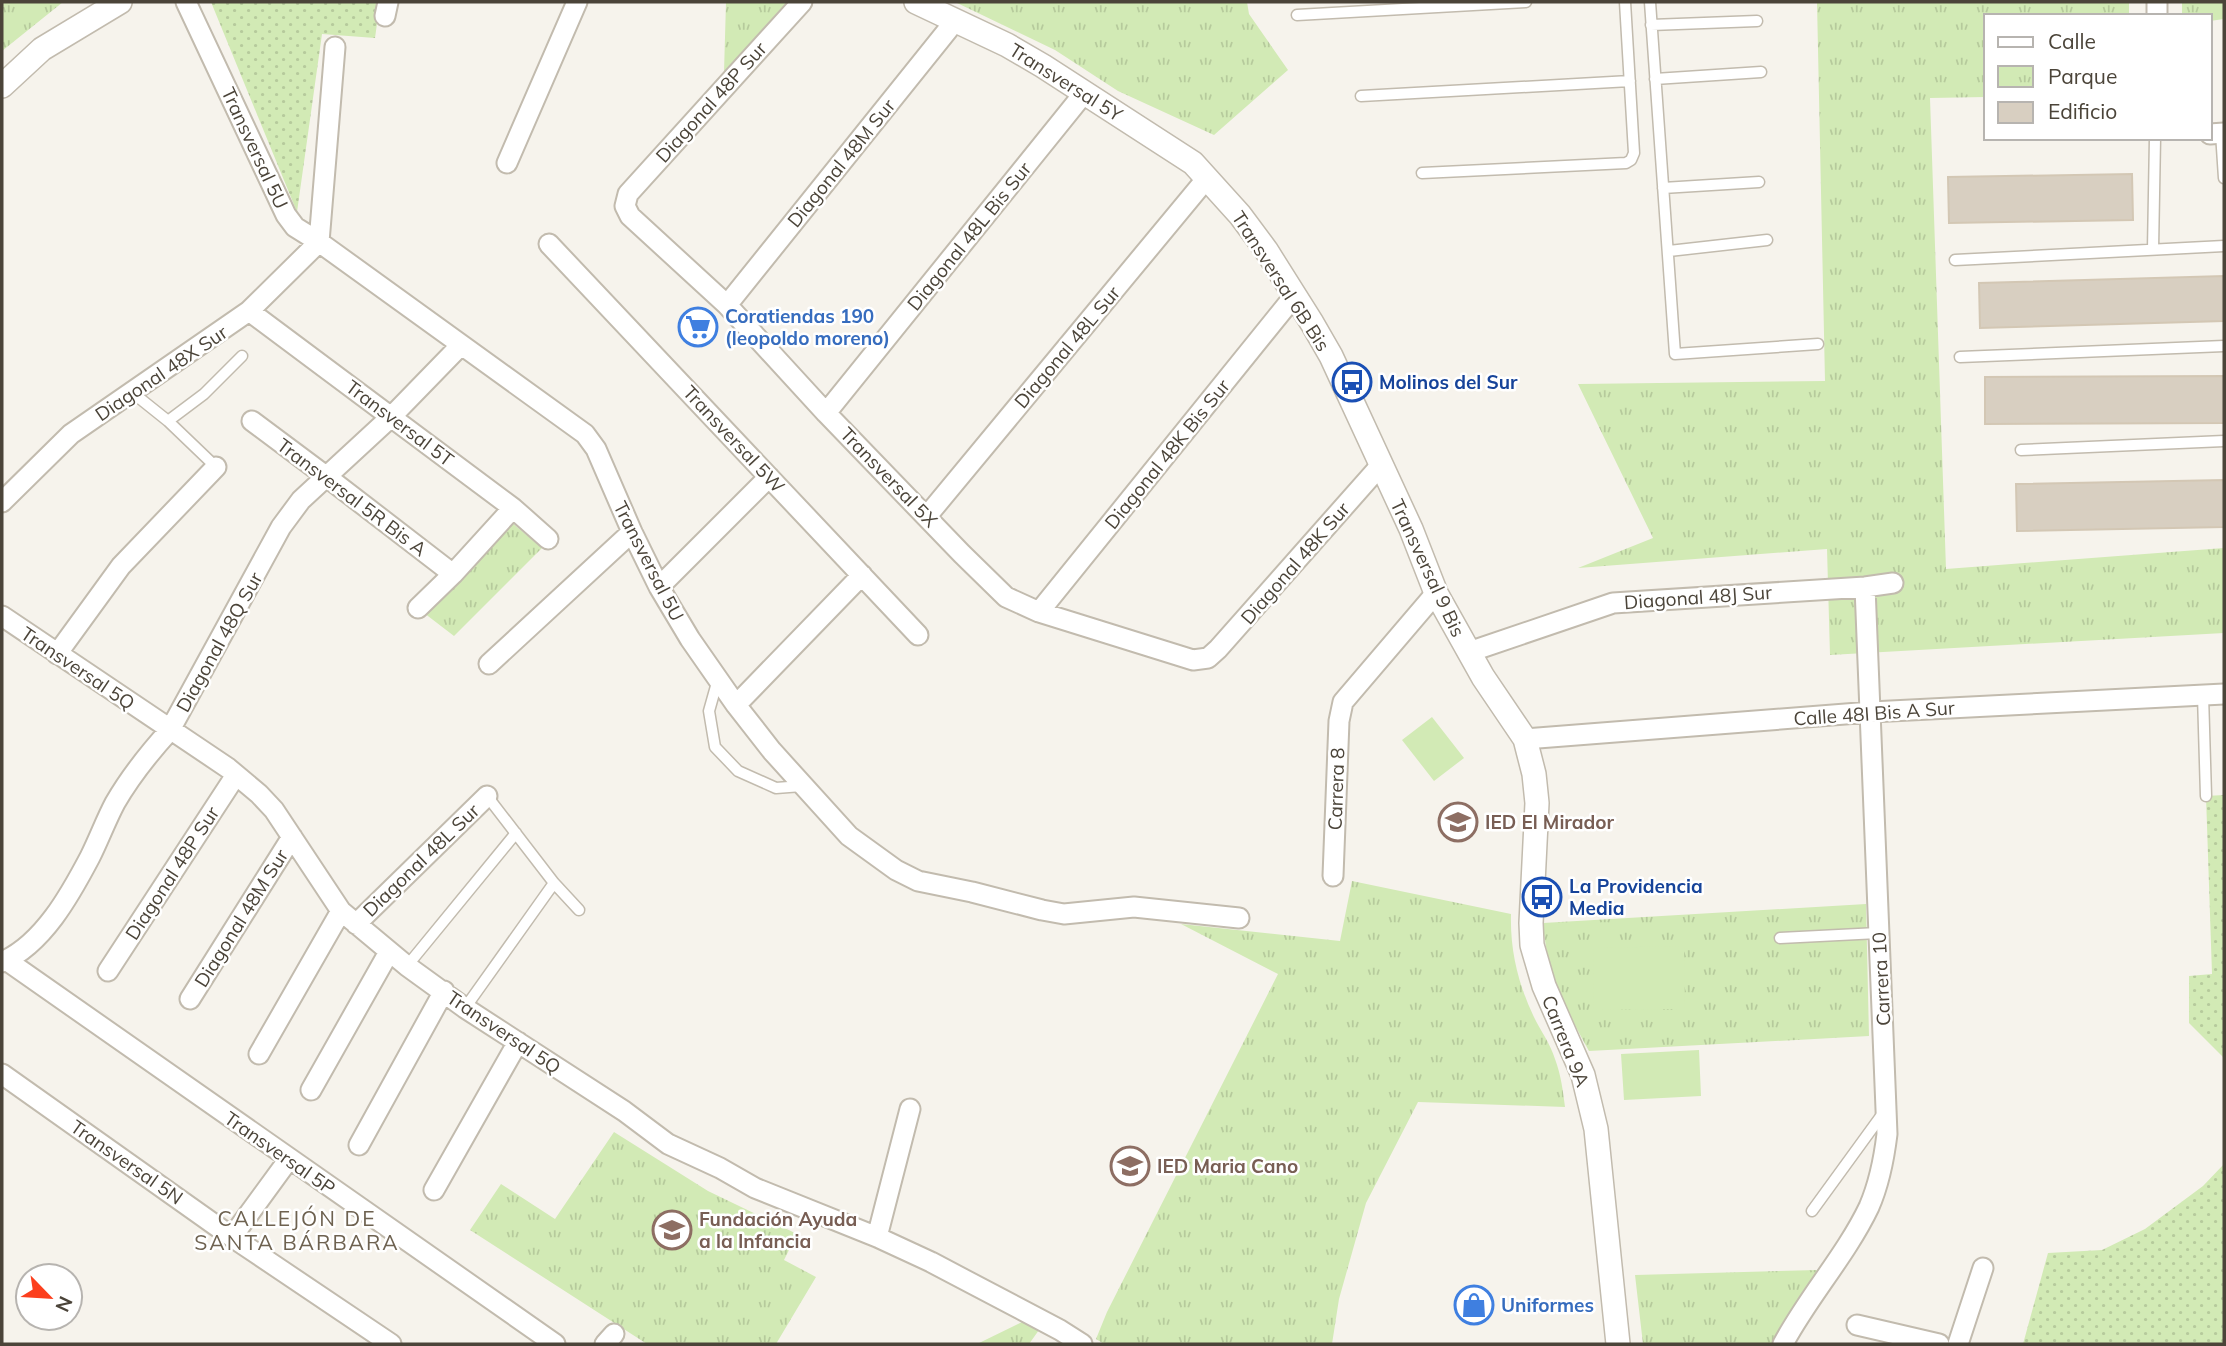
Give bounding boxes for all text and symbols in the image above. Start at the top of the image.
legend [1984,14,2212,140]
text: Calle [2048,28,2096,54]
street label: Diagonal 48P Sur [650,37,772,167]
street label: Transversal 5Y [1005,38,1127,127]
text: Parque [2048,63,2117,89]
street label: Transversal 5U [216,83,294,213]
street label: Diagonal 48M Sur [782,94,900,232]
text: Edificio [2048,98,2117,124]
street label: Diagonal 48L Bis Sur [902,157,1036,315]
street label: Transversal 6B Bis [1227,206,1335,356]
street label: Diagonal 48L Sur [1009,281,1125,413]
place label: Coratiendas 190 (leopoldo moreno) [725,304,890,350]
supermarket icon: Coratiendas 190 (leopoldo moreno) [677,306,719,348]
street label: Diagonal 48X Sur [90,320,232,426]
bus stop icon: Molinos del Sur [1331,361,1373,403]
place label: Molinos del Sur [1379,370,1518,394]
street label: Diagonal 48K Bis Sur [1099,374,1235,534]
street label: Transversal 5T [341,375,459,472]
street label: Transversal 5W [678,380,790,498]
street label: Transversal 5X [835,422,943,532]
street label: Transversal 5R Bis A [272,433,432,561]
street label: Transversal 9 Bis [1386,495,1470,641]
street label: Transversal 5U [609,497,689,625]
street label: Diagonal 48K Sur [1235,497,1355,629]
street label: Diagonal 48Q Sur [171,568,267,716]
street label: Diagonal 48J Sur [1623,580,1773,614]
street label: Transversal 5Q [17,621,139,715]
street label: Calle 48I Bis A Sur [1793,695,1956,731]
street label: Carrera 8 [1323,747,1349,831]
street label: Diagonal 48L Sur [358,798,484,922]
school or university icon: IED El Mirador [1437,801,1479,843]
street label: Diagonal 48P Sur [120,802,224,944]
place label: IED El Mirador [1485,810,1615,834]
street label: Diagonal 48M Sur [189,844,293,991]
place label: La Providencia Media [1569,874,1703,920]
bus stop icon: La Providencia Media [1521,876,1563,918]
street label: Carrera 10 [1867,931,1895,1027]
street label: Transversal 5Q [443,985,565,1079]
street label: Carrera 9A [1537,992,1595,1090]
street label: Transversal 5P [220,1106,340,1200]
street label: Transversal 5N [66,1114,188,1210]
school or university icon: IED Maria Cano [1109,1145,1151,1187]
place label: IED Maria Cano [1157,1154,1298,1178]
district label: CALLEJÓN DE SANTA BÁRBARA [194,1205,400,1255]
place label: Fundación Ayuda a la Infancia [699,1207,857,1253]
school or university icon: Fundación Ayuda a la Infancia [651,1209,693,1251]
north arrow [14,1262,84,1332]
shop icon: Uniformes [1453,1284,1495,1326]
text: N [50,1293,78,1316]
place label: Uniformes [1501,1293,1594,1317]

